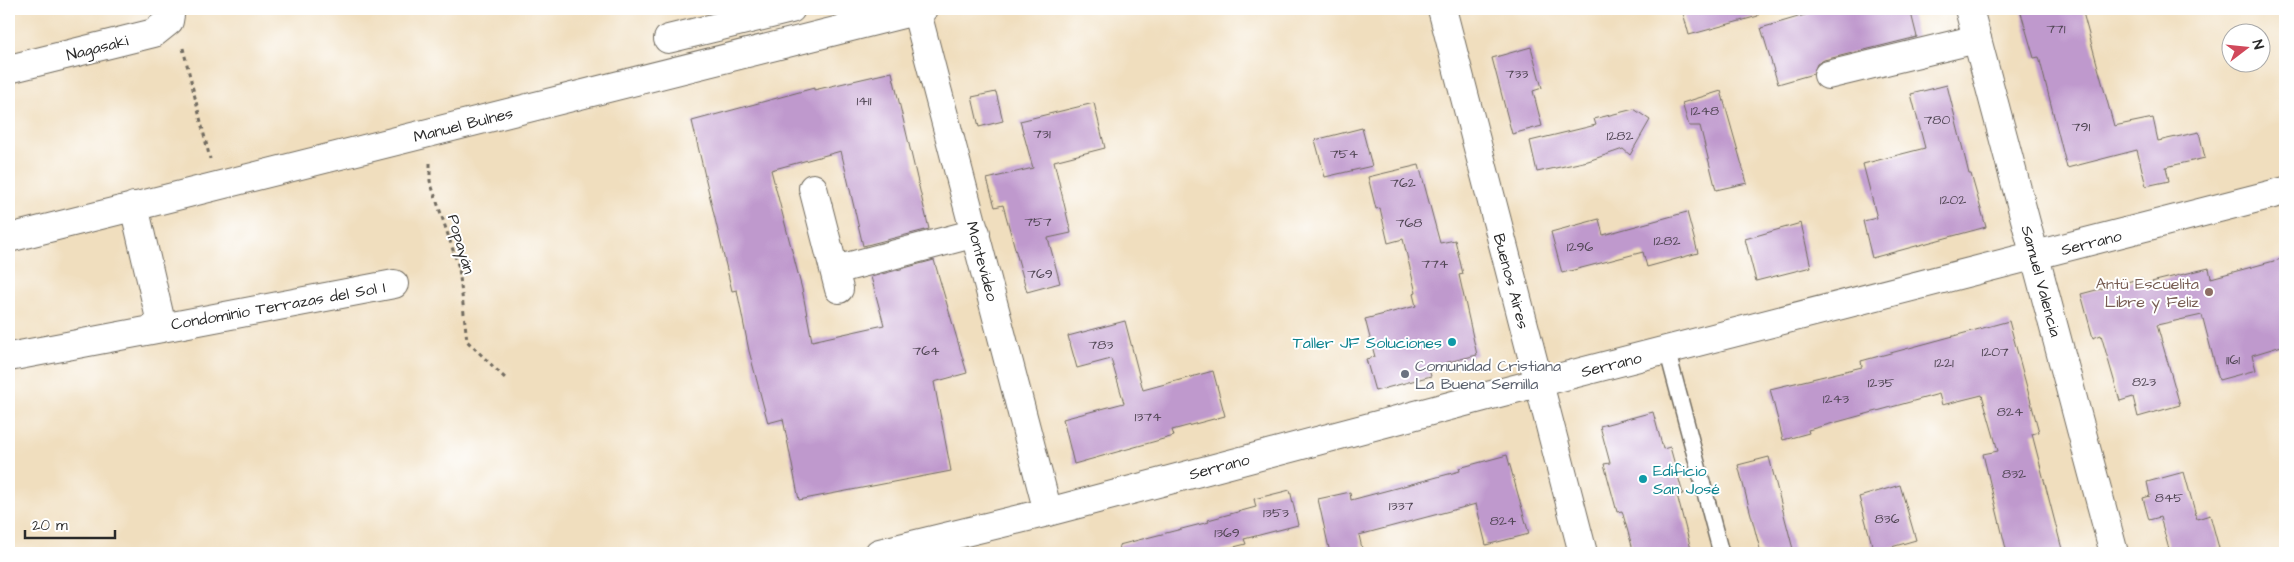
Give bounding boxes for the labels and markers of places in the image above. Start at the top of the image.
place label: Antü Escuelita Libre y Feliz [2096,273,2199,314]
marker: Antü Escuelita Libre y Feliz [2203,286,2215,298]
place label: Taller JF Soluciones [1293,332,1442,354]
marker: Taller JF Soluciones [1446,336,1458,348]
place label: Comunidad Cristiana La Buena Semilla [1415,355,1561,395]
marker: Comunidad Cristiana La Buena Semilla [1399,368,1411,380]
place label: Edificio San José [1653,460,1720,500]
marker: Edificio San José [1637,473,1649,485]

